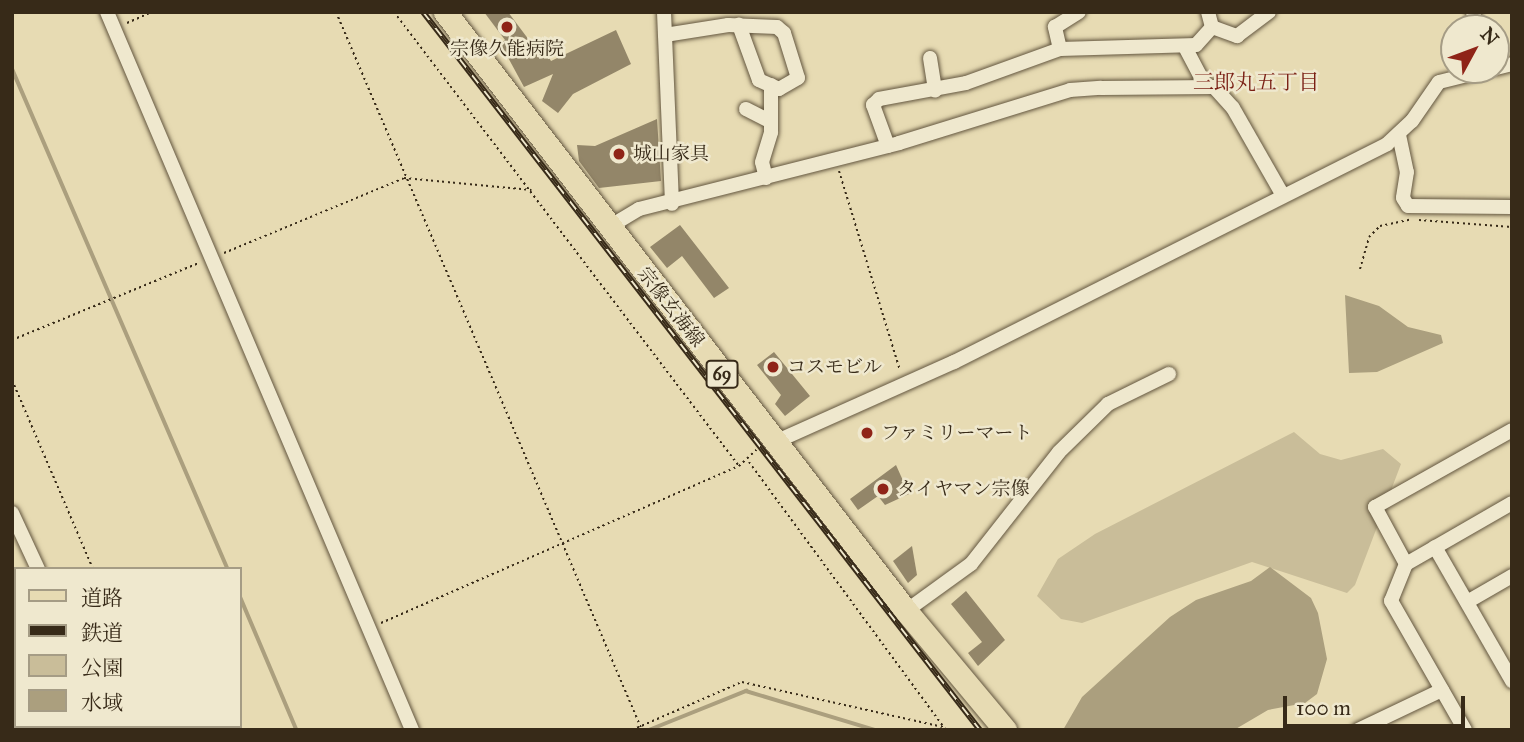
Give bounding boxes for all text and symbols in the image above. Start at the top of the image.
north arrow [1440,14,1510,84]
marker: 宗像久能病院 [499,19,515,35]
text: N [1476,23,1504,50]
place label: 宗像久能病院 [450,38,564,60]
district label: 三郎丸五丁目 [1193,69,1319,95]
place label: 城山家具 [633,143,709,165]
marker: 城山家具 [611,146,627,162]
street label: 宗像玄海線 [633,263,709,351]
place label: コスモビル [787,356,882,378]
marker: コスモビル [765,359,781,375]
road number: 69 [704,360,740,388]
place label: ファミリーマート [881,422,1033,444]
marker: ファミリーマート [859,425,875,441]
place label: タイヤマン宗像 [897,478,1030,500]
marker: タイヤマン宗像 [875,481,891,497]
legend [14,567,242,728]
text: 道路 [81,585,123,611]
text: 鉄道 [81,620,123,646]
text: 公園 [81,655,123,681]
scale bar [1286,682,1468,726]
text: 水域 [81,690,123,716]
text: 100 m [1296,695,1351,721]

